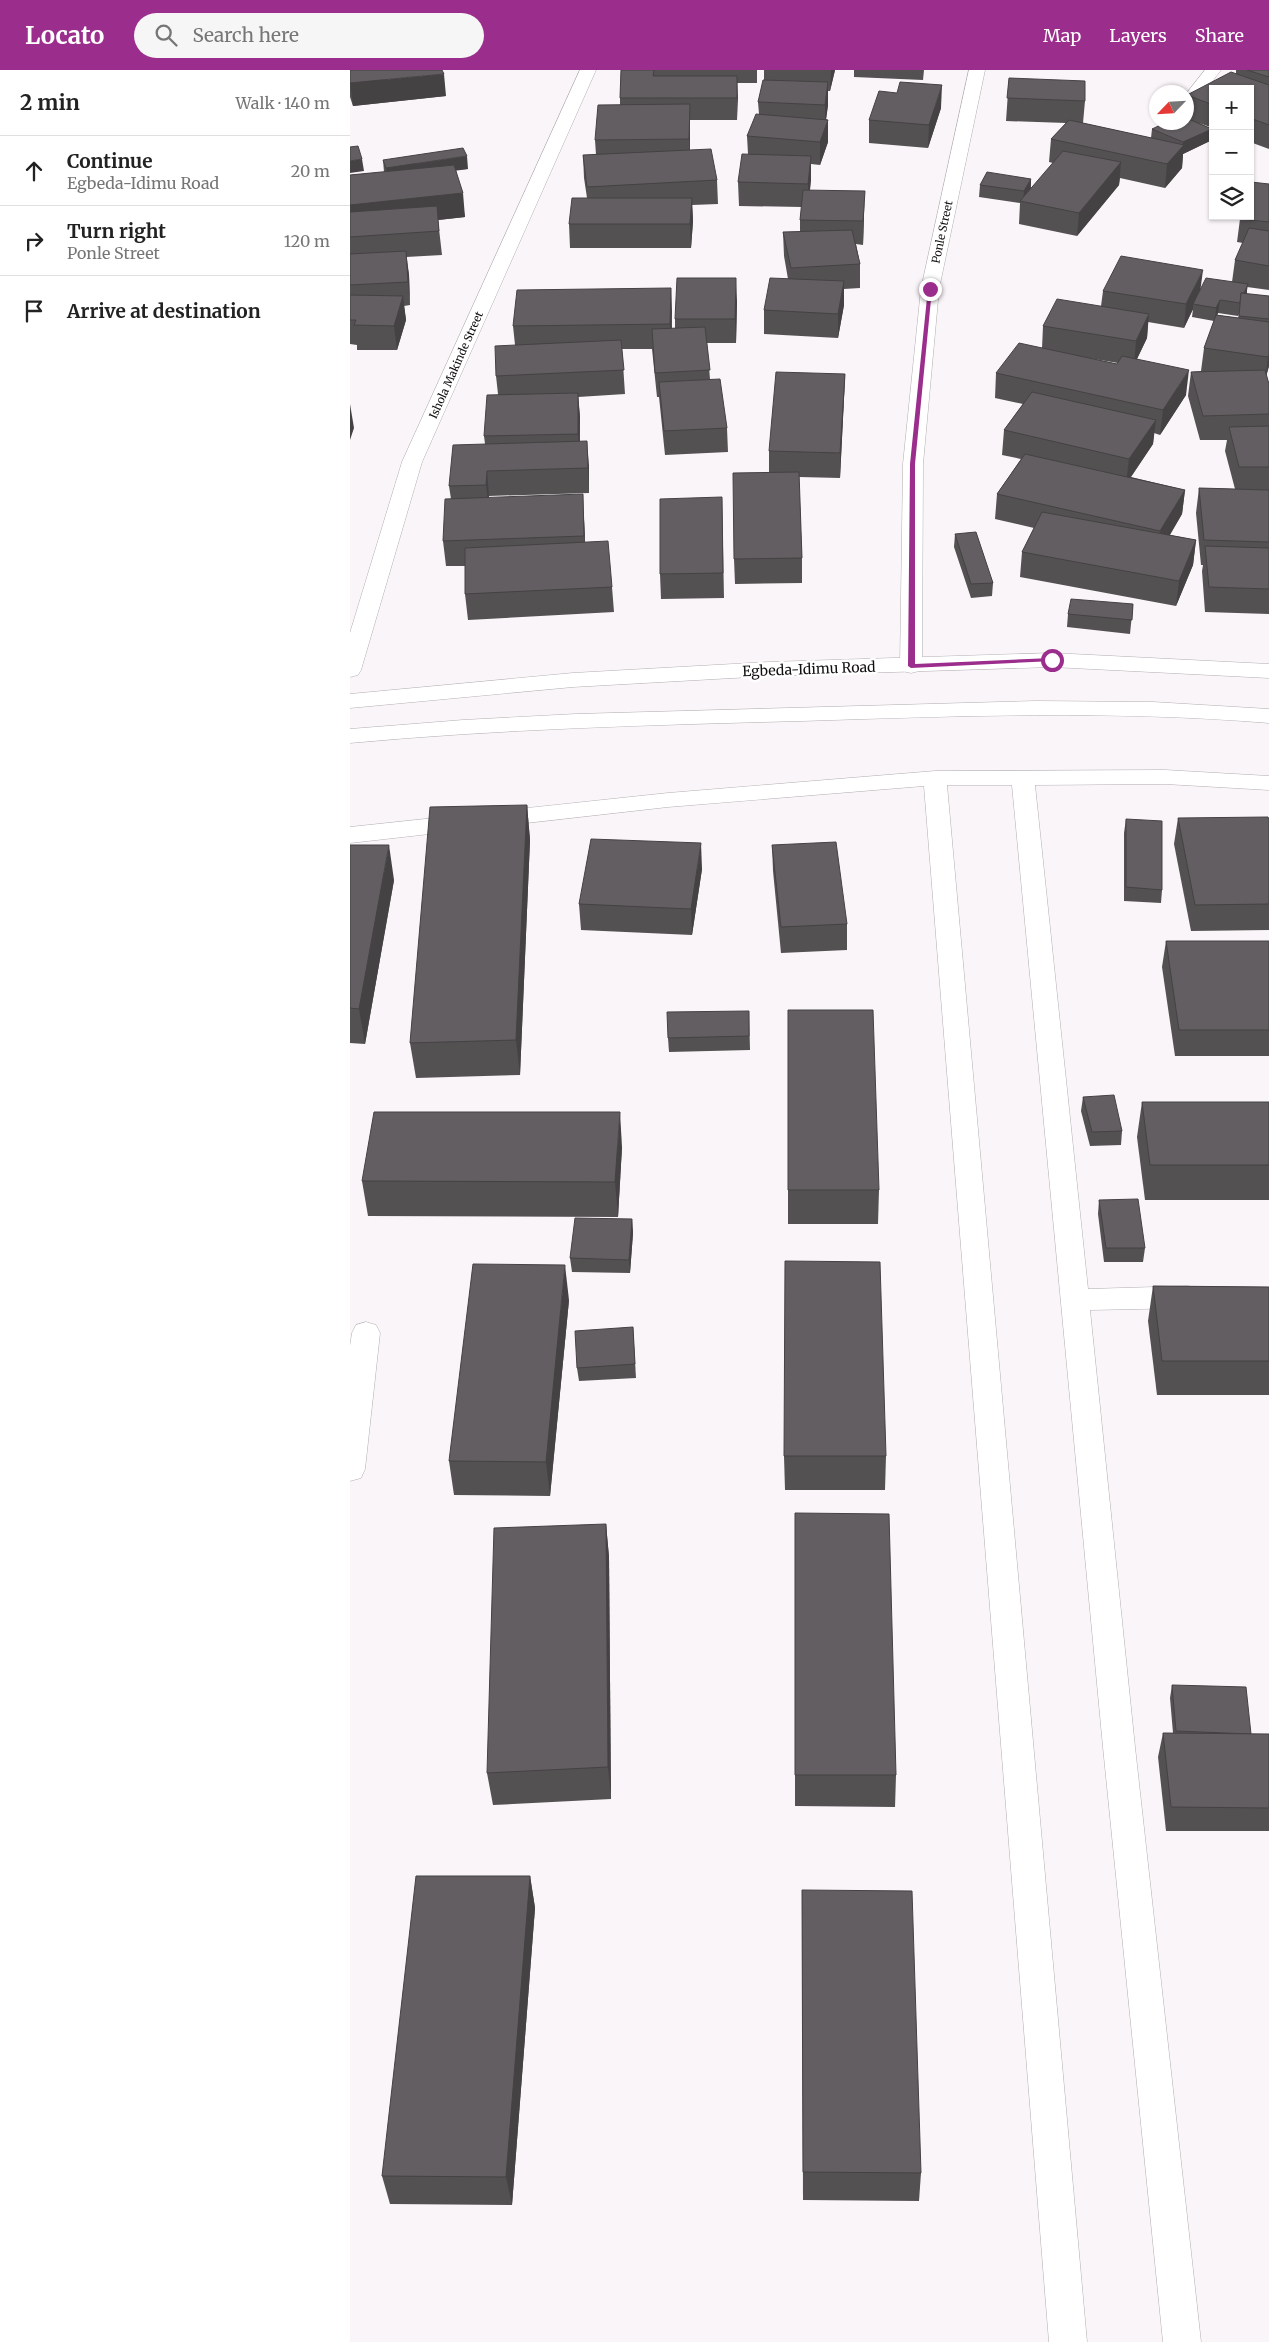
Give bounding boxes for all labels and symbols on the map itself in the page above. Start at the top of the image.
north arrow [1149,85,1194,130]
street label: Ponle Street [929,199,956,265]
route end [919,278,942,301]
street label: Ishola Makinde Street [426,309,486,421]
route start [1041,649,1064,672]
street label: Egbeda-Idimu Road [742,658,876,680]

